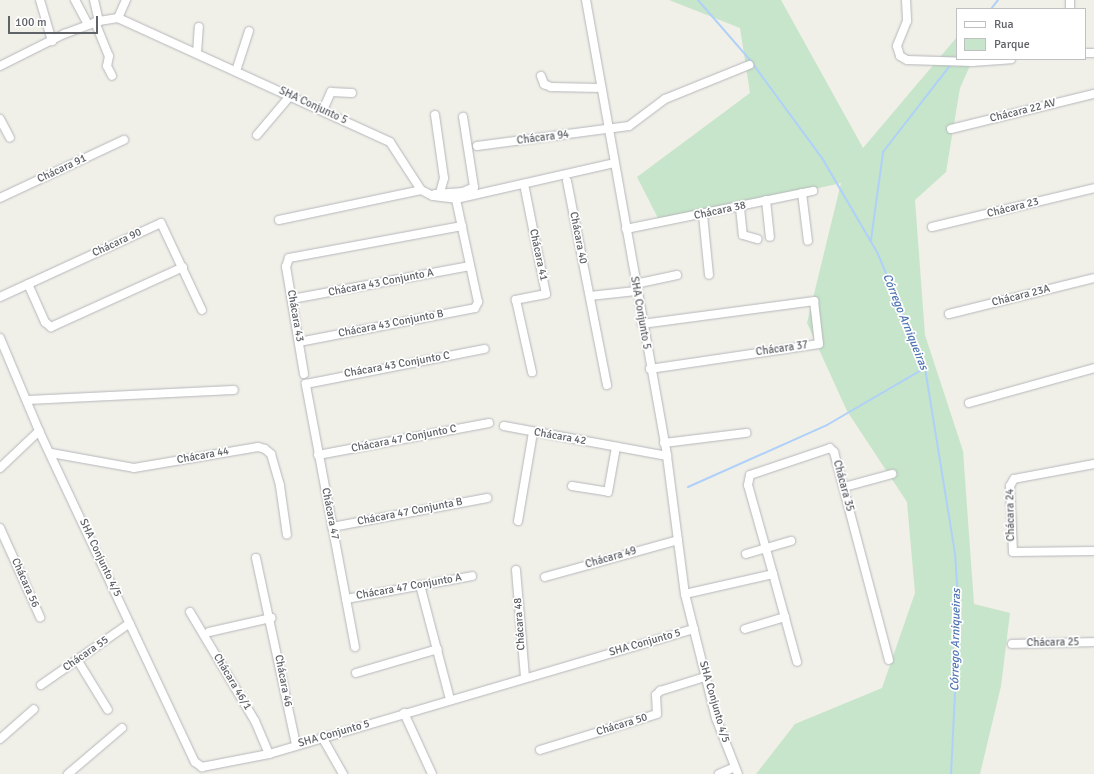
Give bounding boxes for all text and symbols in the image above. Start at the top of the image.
scale bar [10,8,100,34]
legend [956,8,1086,60]
text: 100 m [15,15,47,30]
text: Rua [994,17,1014,32]
text: Parque [994,37,1030,52]
street label: SHA Conjunto 5 [277,84,349,128]
street label: Chácara 22 AV [989,96,1057,126]
street label: Chácara 94 [516,128,570,148]
street label: Chácara 91 [35,152,89,186]
street label: Chácara 23 [986,195,1040,221]
street label: Chácara 38 [693,199,747,223]
street label: Chácara 40 [566,211,590,265]
street label: Chácara 90 [90,226,144,260]
street label: Chácara 41 [526,228,550,282]
street label: Chácara 43 Conjunto A [327,266,435,300]
water label: Córrego Arniqueiras [879,272,931,372]
street label: SHA Conjunto 5 [627,275,653,351]
street label: Chácara 23A [991,282,1051,310]
street label: Chácara 43 [284,289,306,343]
street label: Chácara 43 Conjunto B [337,307,445,341]
street label: Chácara 37 [755,339,809,359]
street label: Chácara 43 Conjunto C [343,349,451,381]
street label: Chácara 47 Conjunto C [350,422,458,456]
street label: Chácara 42 [533,426,587,448]
street label: Chácara 44 [176,445,230,467]
street label: Chácara 35 [830,459,856,513]
street label: Chácara 47 [318,487,342,541]
street label: Chácara 24 [1004,489,1018,541]
street label: Chácara 47 Conjunta B [356,495,464,529]
street label: SHA Conjunto 4/5 [76,517,124,599]
street label: Chácara 49 [584,544,638,572]
street label: Chácara 56 [8,556,42,610]
street label: Chácara 47 Conjunto A [355,571,463,603]
water label: Córrego Arniqueiras [948,589,964,691]
street label: Chácara 48 [512,597,528,651]
street label: SHA Conjunto 5 [608,626,682,660]
street label: Chácara 55 [61,633,111,675]
street label: Chácara 25 [1027,636,1079,650]
street label: Chácara 46/1 [210,651,254,713]
street label: Chácara 46 [271,654,295,708]
street label: SHA Conjunto 4/5 [696,660,732,744]
street label: Chácara 50 [595,711,649,739]
street label: SHA Conjunto 5 [297,717,371,751]

